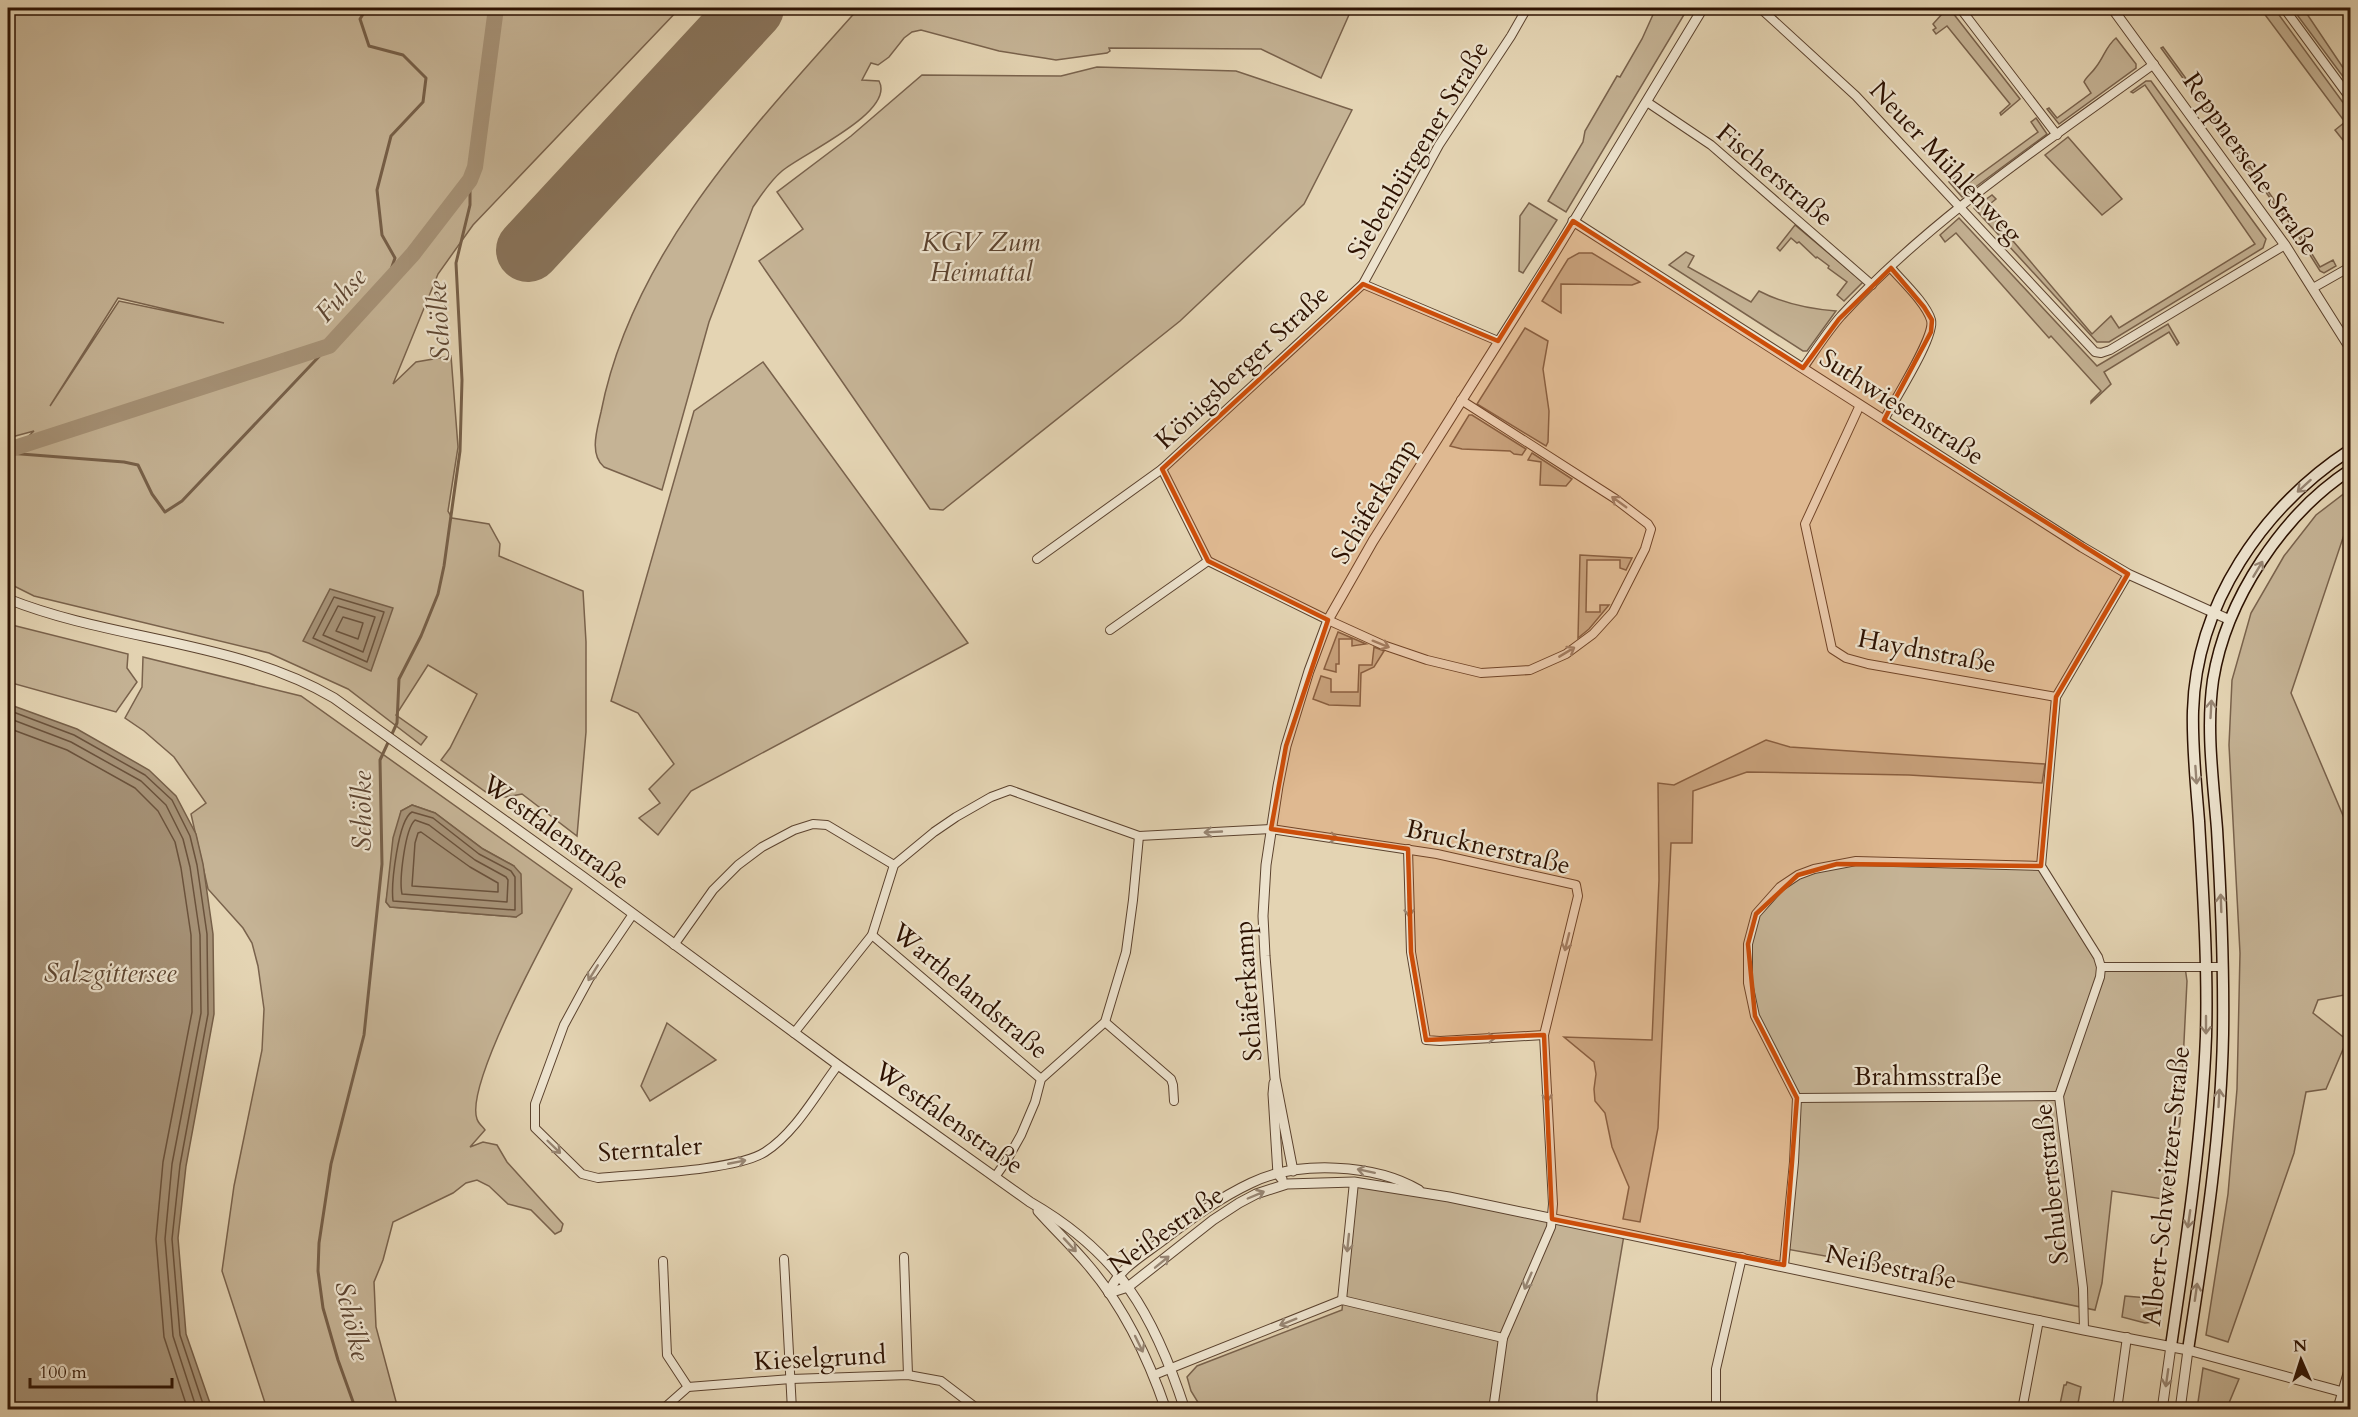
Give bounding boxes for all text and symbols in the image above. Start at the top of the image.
street label: Siebenbürgener Straße [1339,34,1497,266]
street label: Reppnersche Straße [2175,65,2327,263]
street label: Neuer Mühlenweg [1862,73,2031,251]
street label: Fischerstraße [1709,116,1841,234]
park label: KGV Zum Heimattal [921,225,1041,290]
water label: Fuhse [307,259,376,330]
street label: Königsberger Straße [1147,277,1337,457]
water label: Schölke [418,279,460,362]
street label: Suthwiesenstraße [1813,341,1991,473]
street label: Schäferkamp [1323,432,1425,570]
one-way arrow [2297,479,2312,493]
one-way arrow [1611,496,1627,509]
one-way arrow [2252,561,2264,578]
street label: Haydnstraße [1855,620,1999,682]
one-way arrow [1372,639,1390,650]
one-way arrow [1559,646,1576,659]
one-way arrow [2206,699,2217,719]
one-way arrow [2190,764,2201,784]
street label: Westfalenstraße [474,766,637,898]
water label: Schölke [344,770,381,851]
street label: Brucknerstraße [1402,811,1574,883]
one-way arrow [1203,827,1223,838]
one-way arrow [1319,832,1339,843]
one-way arrow [2216,894,2227,914]
one-way arrow [1403,897,1415,917]
street label: Warthelandstraße [883,914,1056,1067]
street label: Schäferkamp [1226,920,1270,1062]
one-way arrow [1561,933,1573,952]
water label: Salzgittersee [44,955,177,992]
one-way arrow [586,964,598,981]
one-way arrow [2200,1014,2212,1034]
one-way arrow [1477,1033,1497,1044]
street label: Albert-Schweitzer-Straße [2134,1044,2198,1328]
street label: Westfalenstraße [867,1053,1031,1182]
street label: Brahmsstraße [1854,1059,2002,1094]
one-way arrow [1542,1083,1553,1103]
one-way arrow [2214,1089,2225,1108]
street label: Schubertstraße [2025,1102,2077,1266]
street label: Sterntaler [597,1128,704,1170]
one-way arrow [547,1140,562,1154]
one-way arrow [726,1156,746,1167]
one-way arrow [1357,1165,1377,1176]
street label: Neißestraße [1101,1177,1231,1283]
one-way arrow [1247,1189,1265,1200]
one-way arrow [2184,1209,2195,1229]
one-way arrow [1342,1233,1353,1253]
street label: Neißestraße [1822,1236,1960,1298]
one-way arrow [1063,1237,1077,1252]
one-way arrow [1153,1255,1169,1268]
one-way arrow [1522,1271,1533,1289]
water label: Schölke [325,1278,379,1365]
one-way arrow [2191,1282,2202,1302]
one-way arrow [1279,1317,1298,1328]
north arrow [2271,1330,2331,1390]
one-way arrow [1133,1334,1145,1352]
text: N [2293,1335,2308,1357]
street label: Kieselgrund [753,1337,887,1379]
scale bar [30,1351,172,1389]
text: 100 m [39,1360,87,1385]
one-way arrow [2161,1367,2172,1387]

